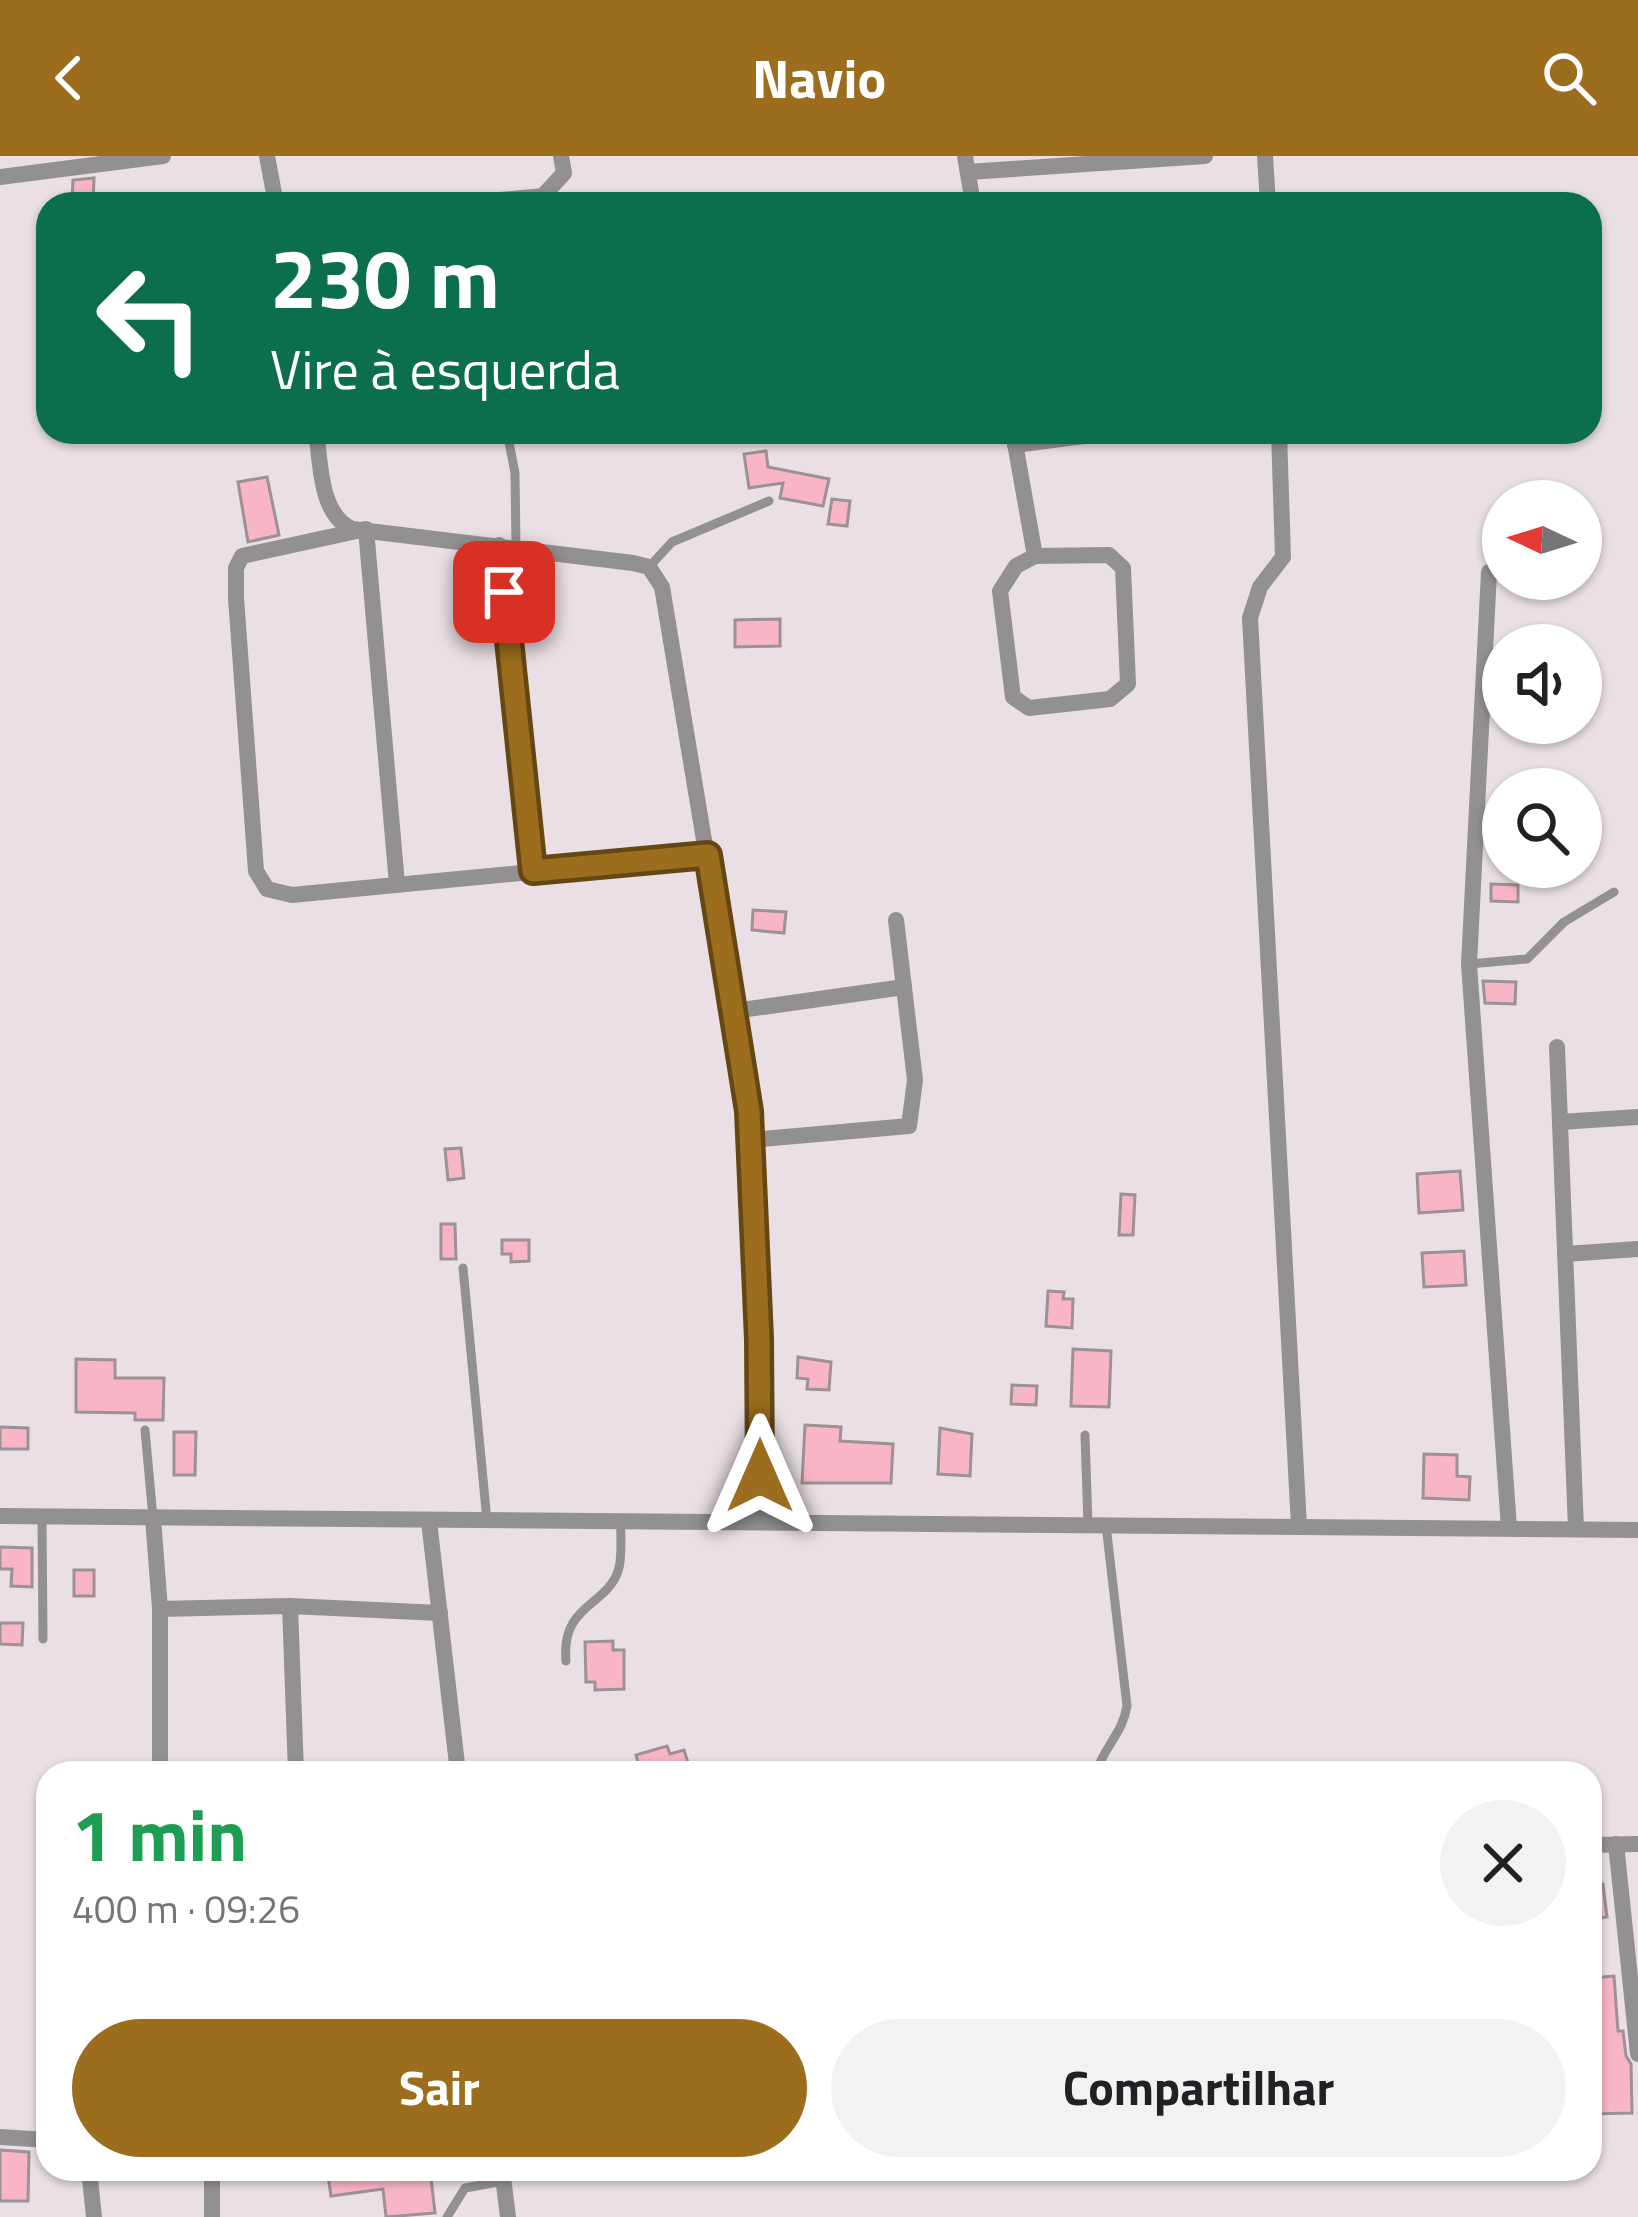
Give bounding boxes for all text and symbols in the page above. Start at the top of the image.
text: Navio [752,37,886,119]
icon: back [36,45,102,111]
icon: search [1536,45,1602,111]
text: 230 m [270,213,500,341]
icon: left [72,240,228,396]
text: Vire à esquerda [270,328,620,410]
north arrow [1482,480,1602,600]
map controls [1482,480,1602,888]
pin [453,541,555,643]
icon: arrive [471,559,537,625]
button: sound [1482,624,1602,744]
button: search [1482,768,1602,888]
position arrow [697,1413,823,1539]
text: 1 min [72,1779,247,1889]
button: close [1440,1800,1566,1926]
text: 400 m · 09:26 [72,1879,300,1938]
button: Sair [72,2019,807,2157]
button: Compartilhar [831,2019,1566,2157]

